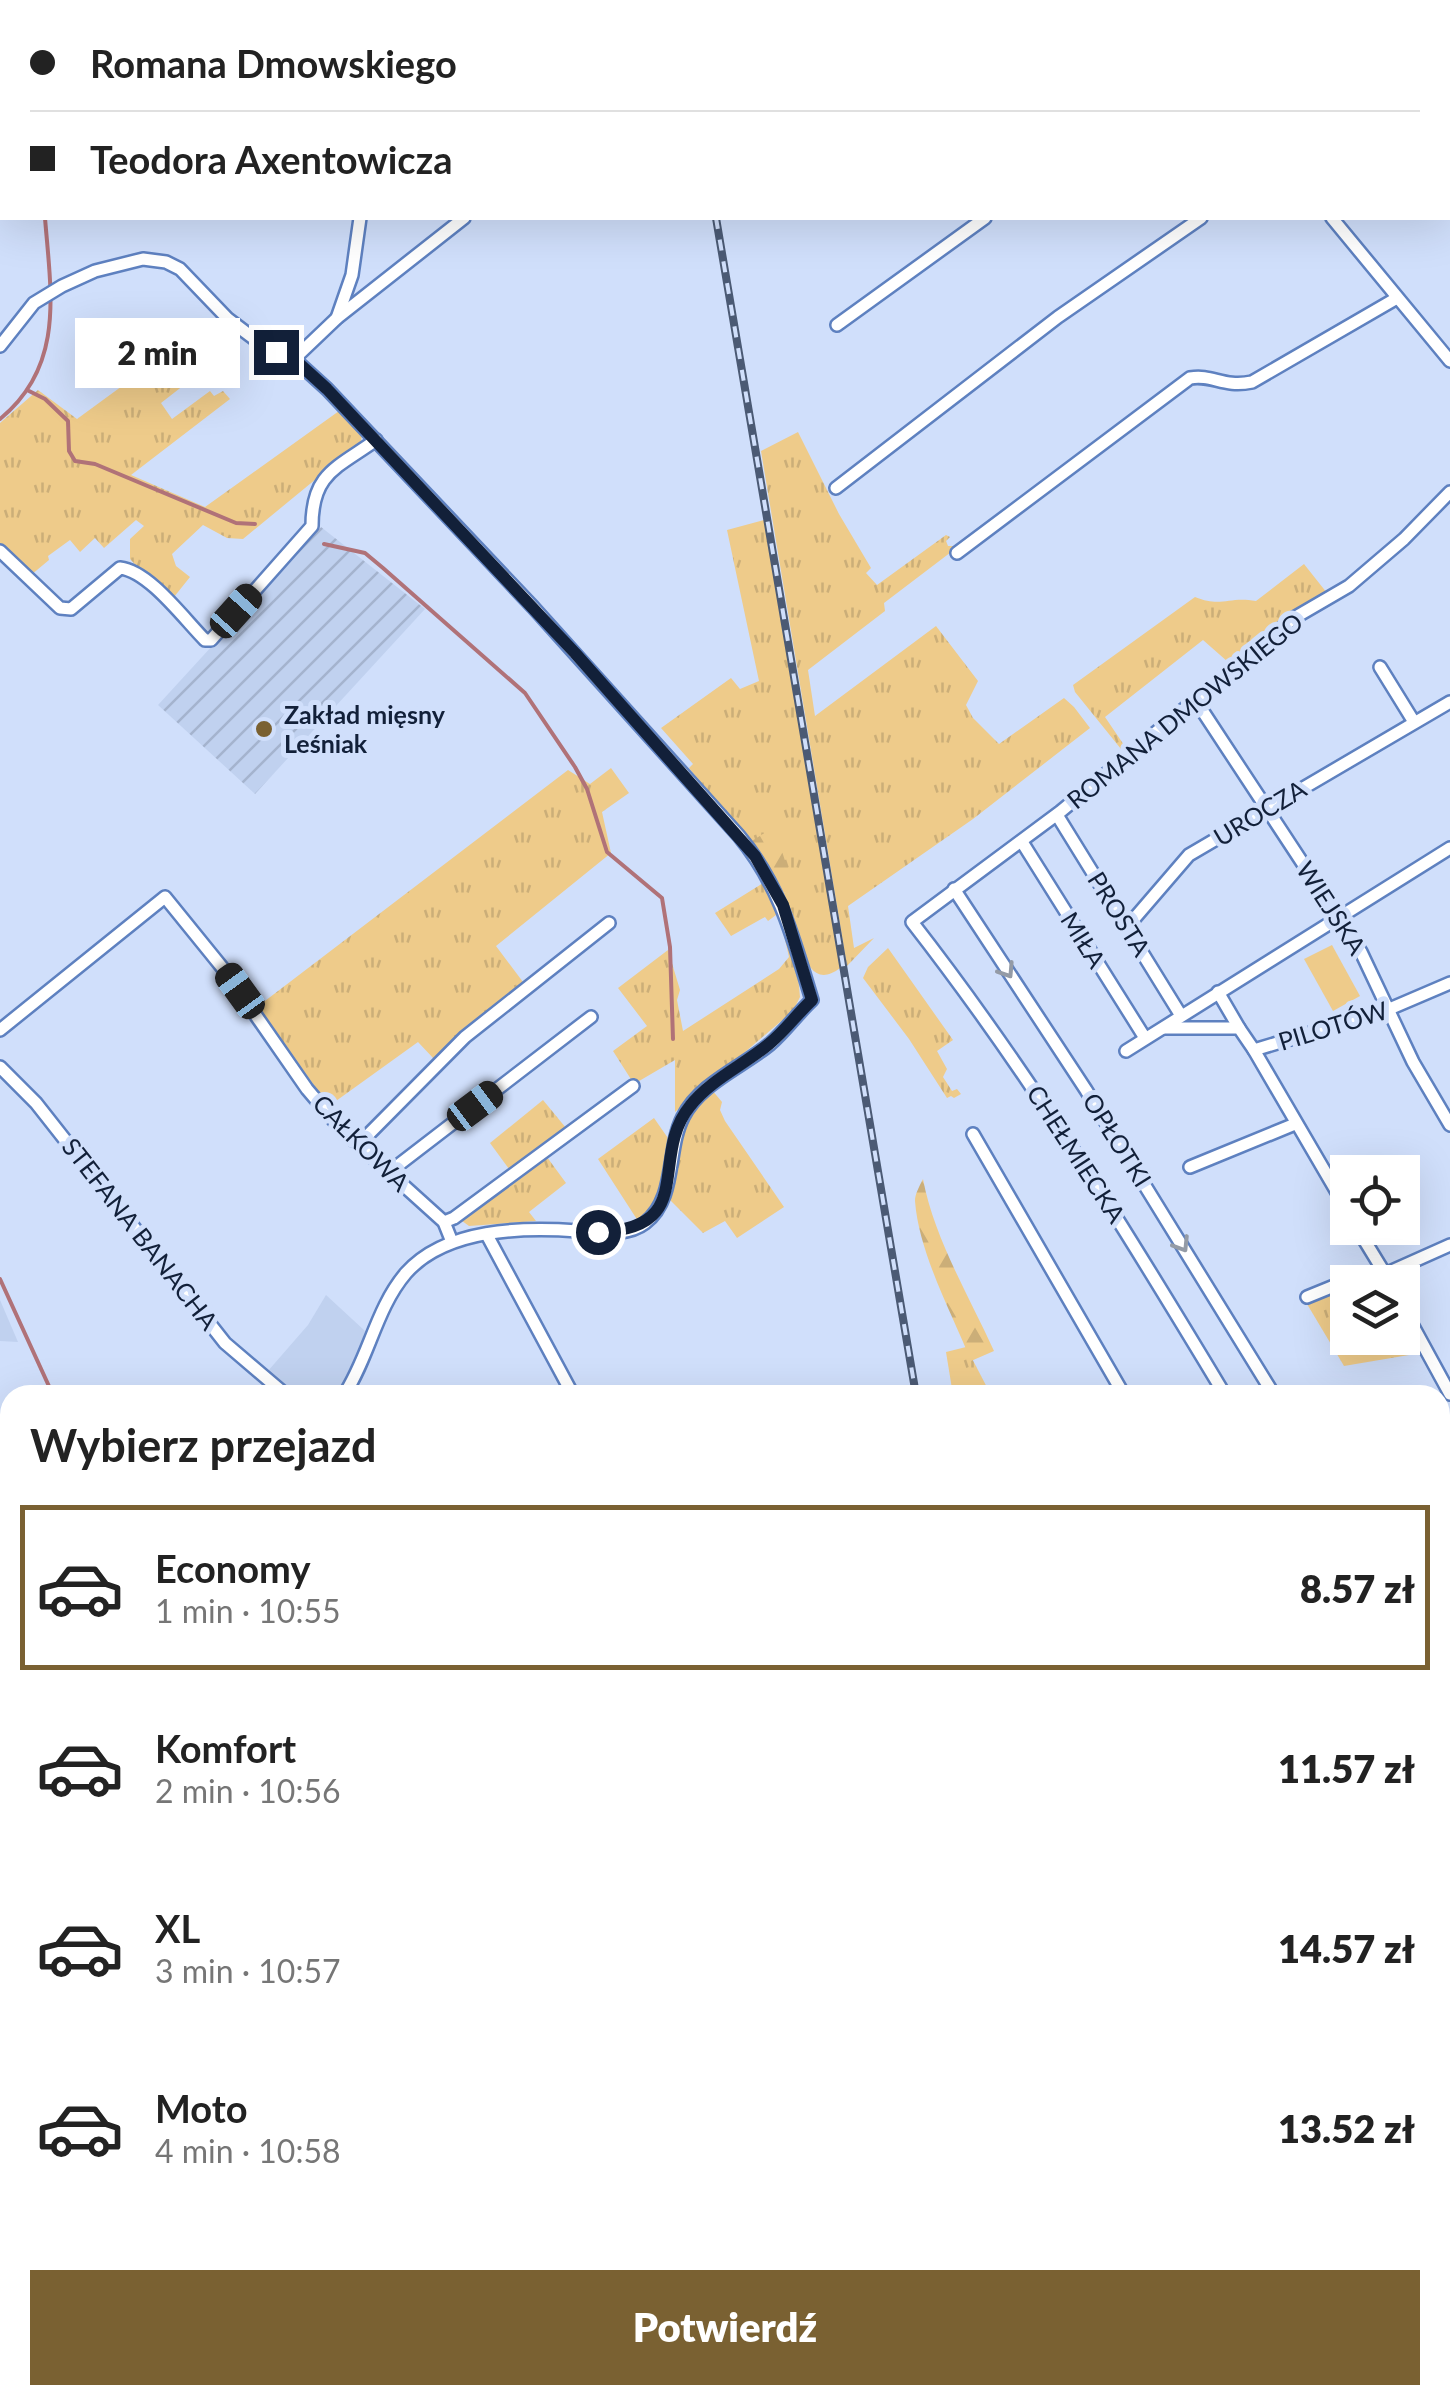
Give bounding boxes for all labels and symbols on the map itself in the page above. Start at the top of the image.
callout: 2 min [76,317,241,387]
route end [254,330,299,375]
car [205,579,267,643]
street label: ROMANA DMOWSKIEGO [1061,606,1308,815]
place label: Zakład mięsny Leśniak [284,699,446,758]
marker: Zakład mięsny Leśniak [253,718,275,740]
street label: UROCZA [1208,773,1311,851]
street label: WIEJSKA [1291,855,1373,960]
street label: PROSTA [1082,866,1158,961]
street label: MIŁA [1055,906,1113,973]
car [210,958,270,1024]
one-way arrow [995,960,1014,978]
street label: PILOTÓW [1274,994,1391,1056]
car [442,1076,508,1136]
street label: CHEŁMIECKA [1021,1079,1132,1228]
street label: OPŁOTKI [1077,1087,1158,1192]
street label: CAŁKOWA [307,1088,416,1197]
street label: STEFANA BANACHA [57,1132,225,1335]
route start [576,1210,621,1255]
one-way arrow [1170,1234,1189,1252]

